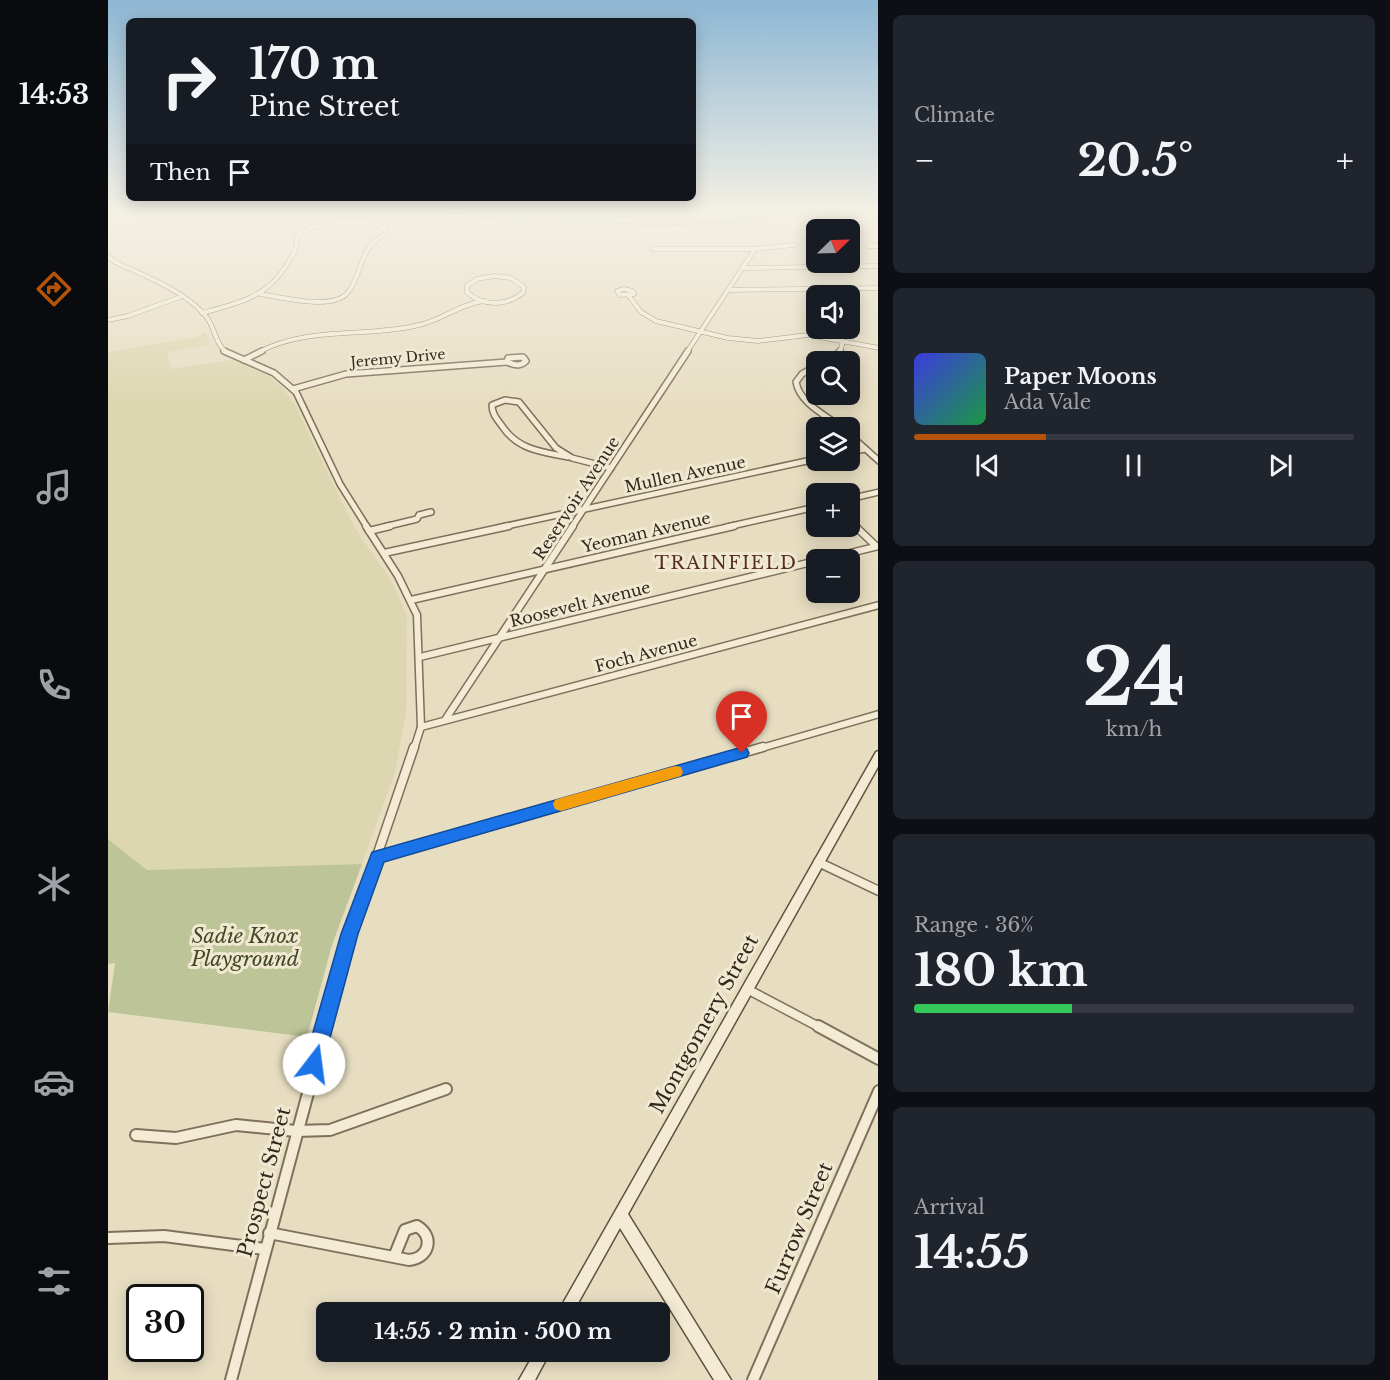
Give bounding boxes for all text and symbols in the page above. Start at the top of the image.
text: 170 m [249,38,378,90]
icon: right [150,42,228,120]
text: 14:53 [19,78,89,111]
text: Pine Street [249,90,400,123]
text: Climate [914,103,995,127]
text: 20.5° [1077,132,1193,188]
text: − [914,140,935,181]
text: + [1336,140,1354,181]
icon: arrive [223,156,256,189]
text: Then [150,159,211,186]
north arrow [806,219,860,273]
map controls [806,219,860,603]
icon: directions [33,268,75,310]
button: sound [806,285,860,339]
street label: Jeremy Drive [348,345,446,371]
button: search [806,351,860,405]
text: Paper Moons [1004,363,1157,390]
text: Ada Vale [1004,390,1091,414]
button: layers [806,417,860,471]
street label: Reservoir Avenue [529,433,623,563]
icon: previous [971,449,1004,482]
icon: pause [1117,449,1150,482]
icon: next [1264,449,1297,482]
street label: Mullen Avenue [623,451,747,497]
icon: music [33,466,75,508]
button: + [806,483,860,537]
street label: Yeoman Avenue [579,507,712,557]
button: − [806,549,860,603]
district label: TRAINFIELD [655,552,797,574]
street label: Roosevelt Avenue [508,577,652,631]
text: 24 [1083,629,1185,726]
street label: Foch Avenue [593,630,699,676]
icon: phone [33,664,75,706]
pin [716,691,767,753]
icon: arrive [725,700,758,733]
text: km/h [1106,717,1162,741]
icon: climate [33,863,75,905]
text: Range · 36% [914,913,1034,937]
park label: Sadie Knox Playground [190,924,299,971]
street label: Montgomery Street [645,930,763,1118]
text: 180 km [914,942,1088,998]
position arrow [282,1032,346,1096]
icon: car [33,1061,75,1103]
street label: Prospect Street [232,1104,296,1260]
street label: Furrow Street [760,1158,838,1297]
text: Arrival [914,1195,985,1219]
text: 14:55 [914,1224,1030,1280]
icon: filters [33,1260,75,1302]
speed limit sign: 30 [126,1284,204,1362]
text: 14:55 · 2 min · 500 m [374,1318,612,1345]

